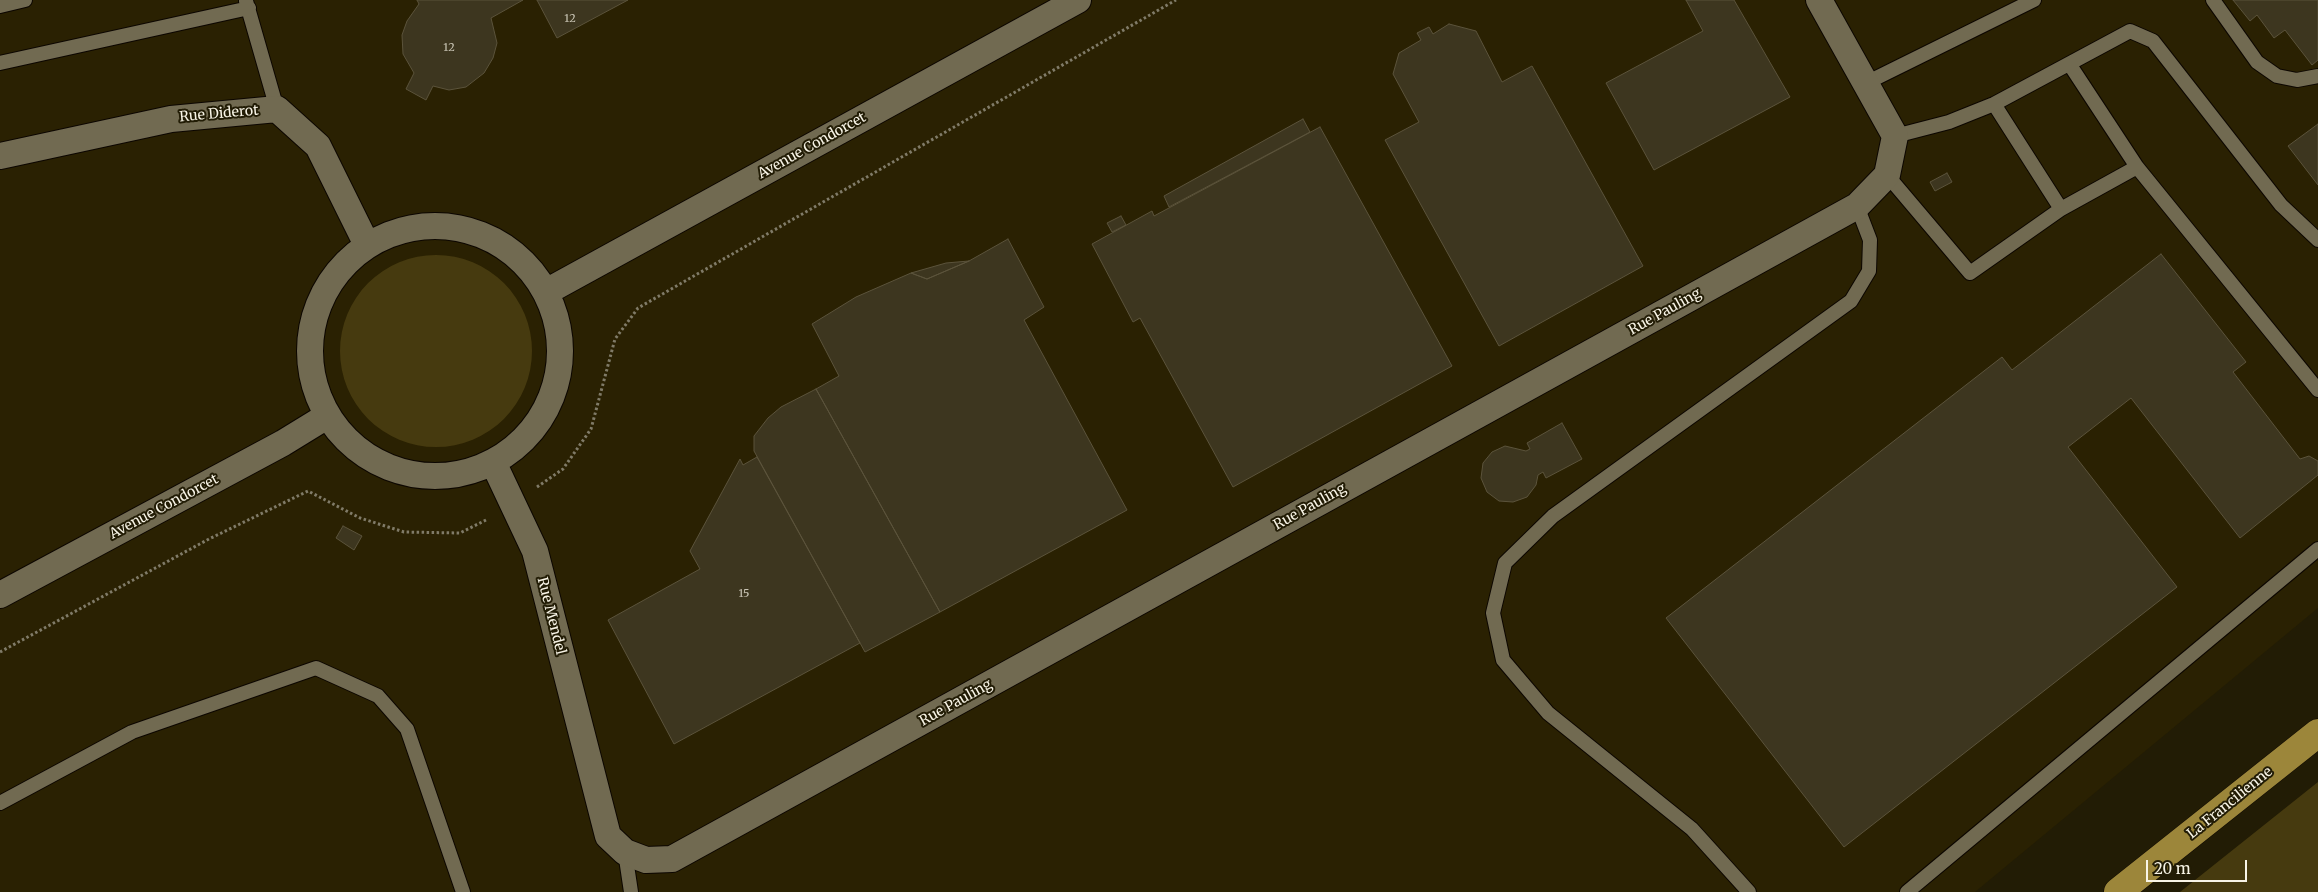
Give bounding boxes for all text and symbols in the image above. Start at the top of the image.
house number: 12 [564,12,576,26]
house number: 12 [443,41,455,55]
street label: Rue Diderot [179,102,259,126]
street label: Avenue Condorcet [755,109,869,183]
street label: Rue Pauling [1626,285,1704,339]
street label: Avenue Condorcet [107,471,221,543]
street label: Rue Pauling [1271,480,1349,534]
street label: Rue Mendel [533,575,569,657]
house number: 15 [738,587,750,601]
street label: Rue Pauling [917,676,995,730]
street label: La Francilienne [2184,764,2276,842]
scale bar [2148,850,2249,882]
text: 20 m [2154,859,2191,878]

